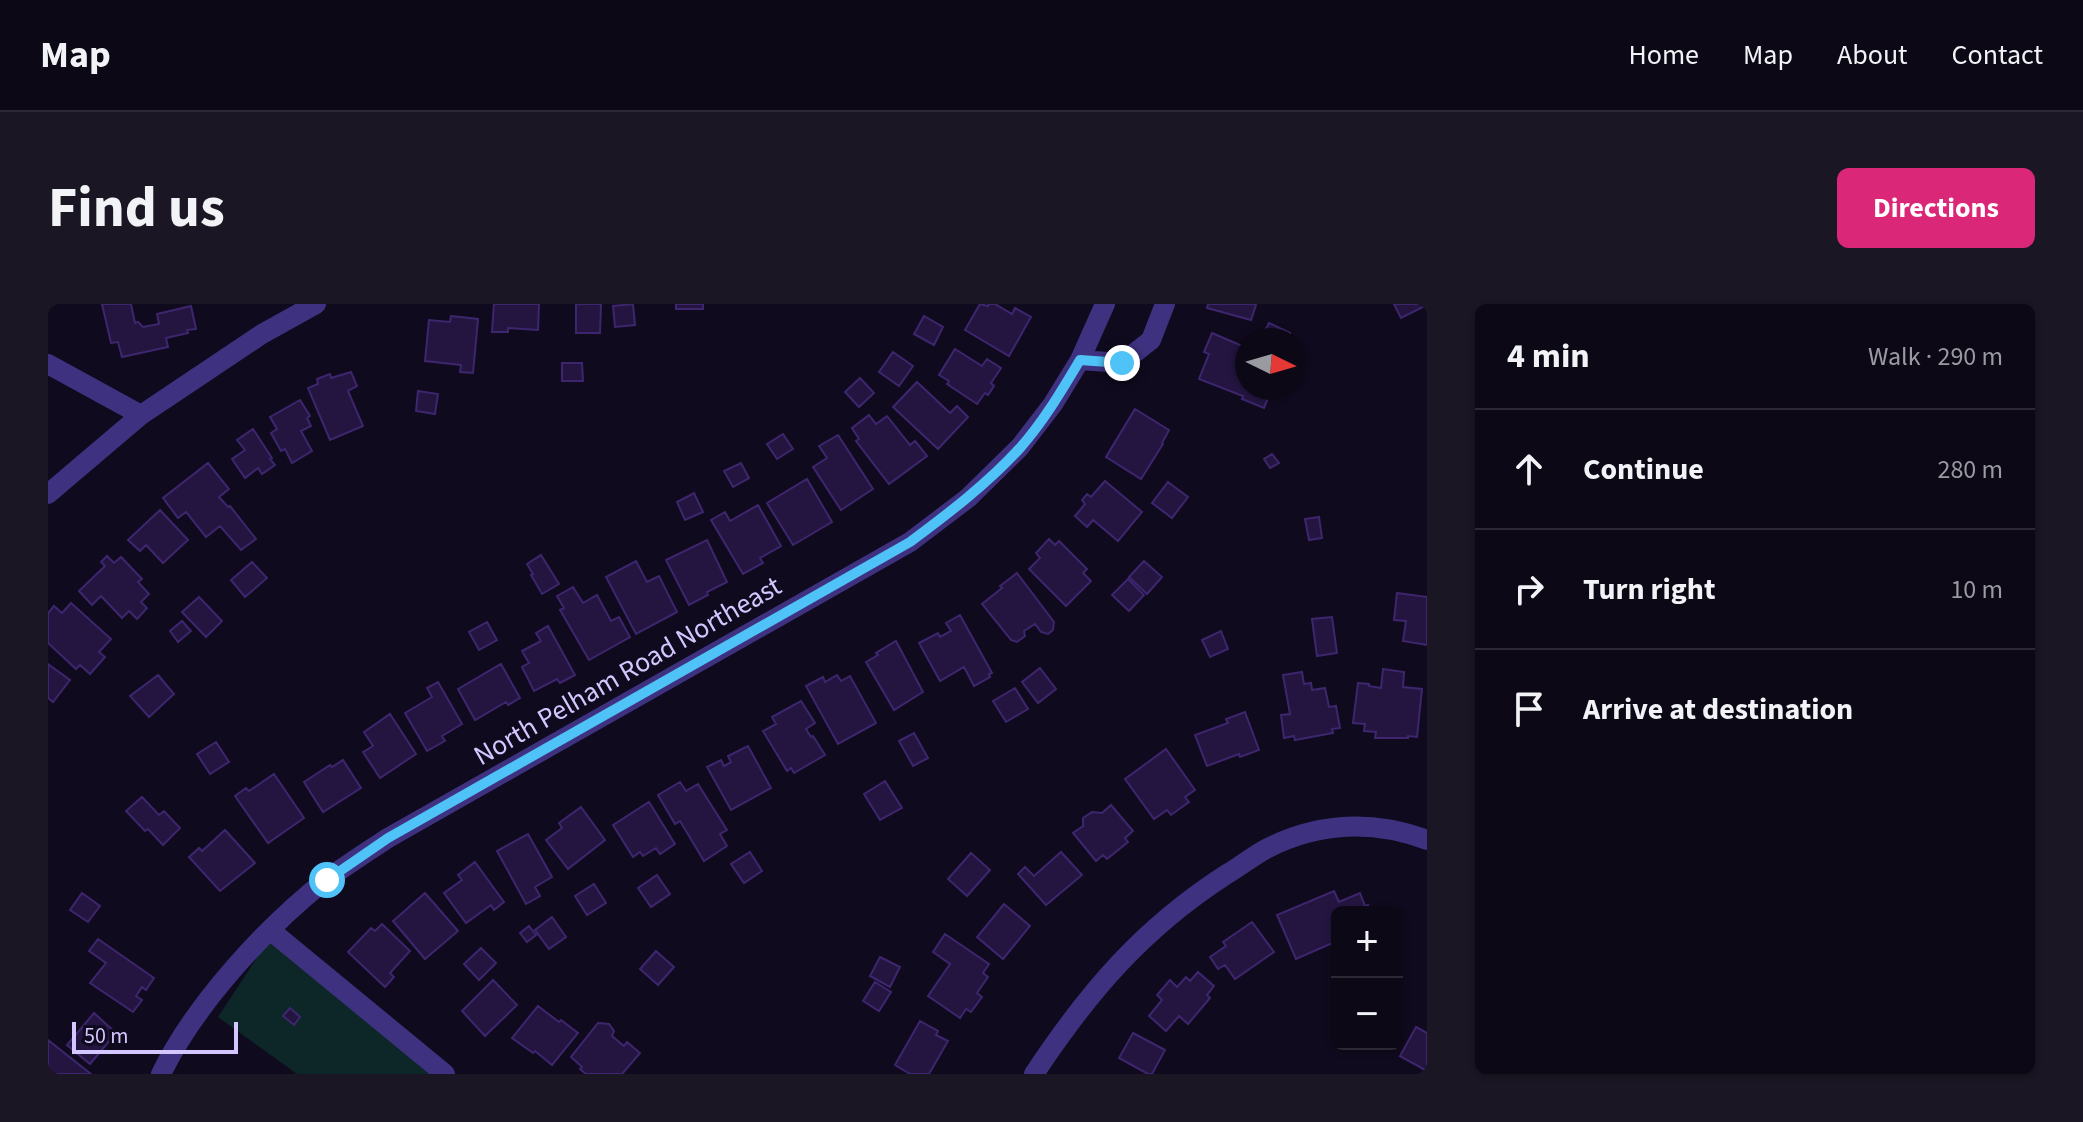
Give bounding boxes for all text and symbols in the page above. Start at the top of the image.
text: Map [40,28,111,82]
text: Home [1628,35,1699,75]
text: Map [1743,35,1793,75]
text: About [1837,35,1908,75]
text: Contact [1952,35,2043,75]
button: Directions [1837,168,2035,248]
text: Find us [48,169,225,248]
north arrow [1235,328,1307,400]
text: 4 min [1507,332,1590,381]
text: Walk · 290 m [1868,338,2003,375]
route end [1104,345,1140,381]
icon: ahead [1507,447,1551,491]
text: Continue [1583,448,1704,491]
text: 280 m [1937,451,2003,488]
street label: North Pelham Road Northeast [466,566,789,776]
icon: right [1507,567,1551,611]
text: Turn right [1583,568,1715,611]
text: 10 m [1950,571,2003,608]
icon: arrive [1507,687,1551,731]
text: Arrive at destination [1583,688,1853,731]
route start [309,862,345,898]
map controls [1331,906,1403,1050]
button: + [1331,906,1403,978]
button: − [1331,978,1403,1050]
scale bar [72,1018,238,1054]
text: 50 m [84,1020,129,1052]

